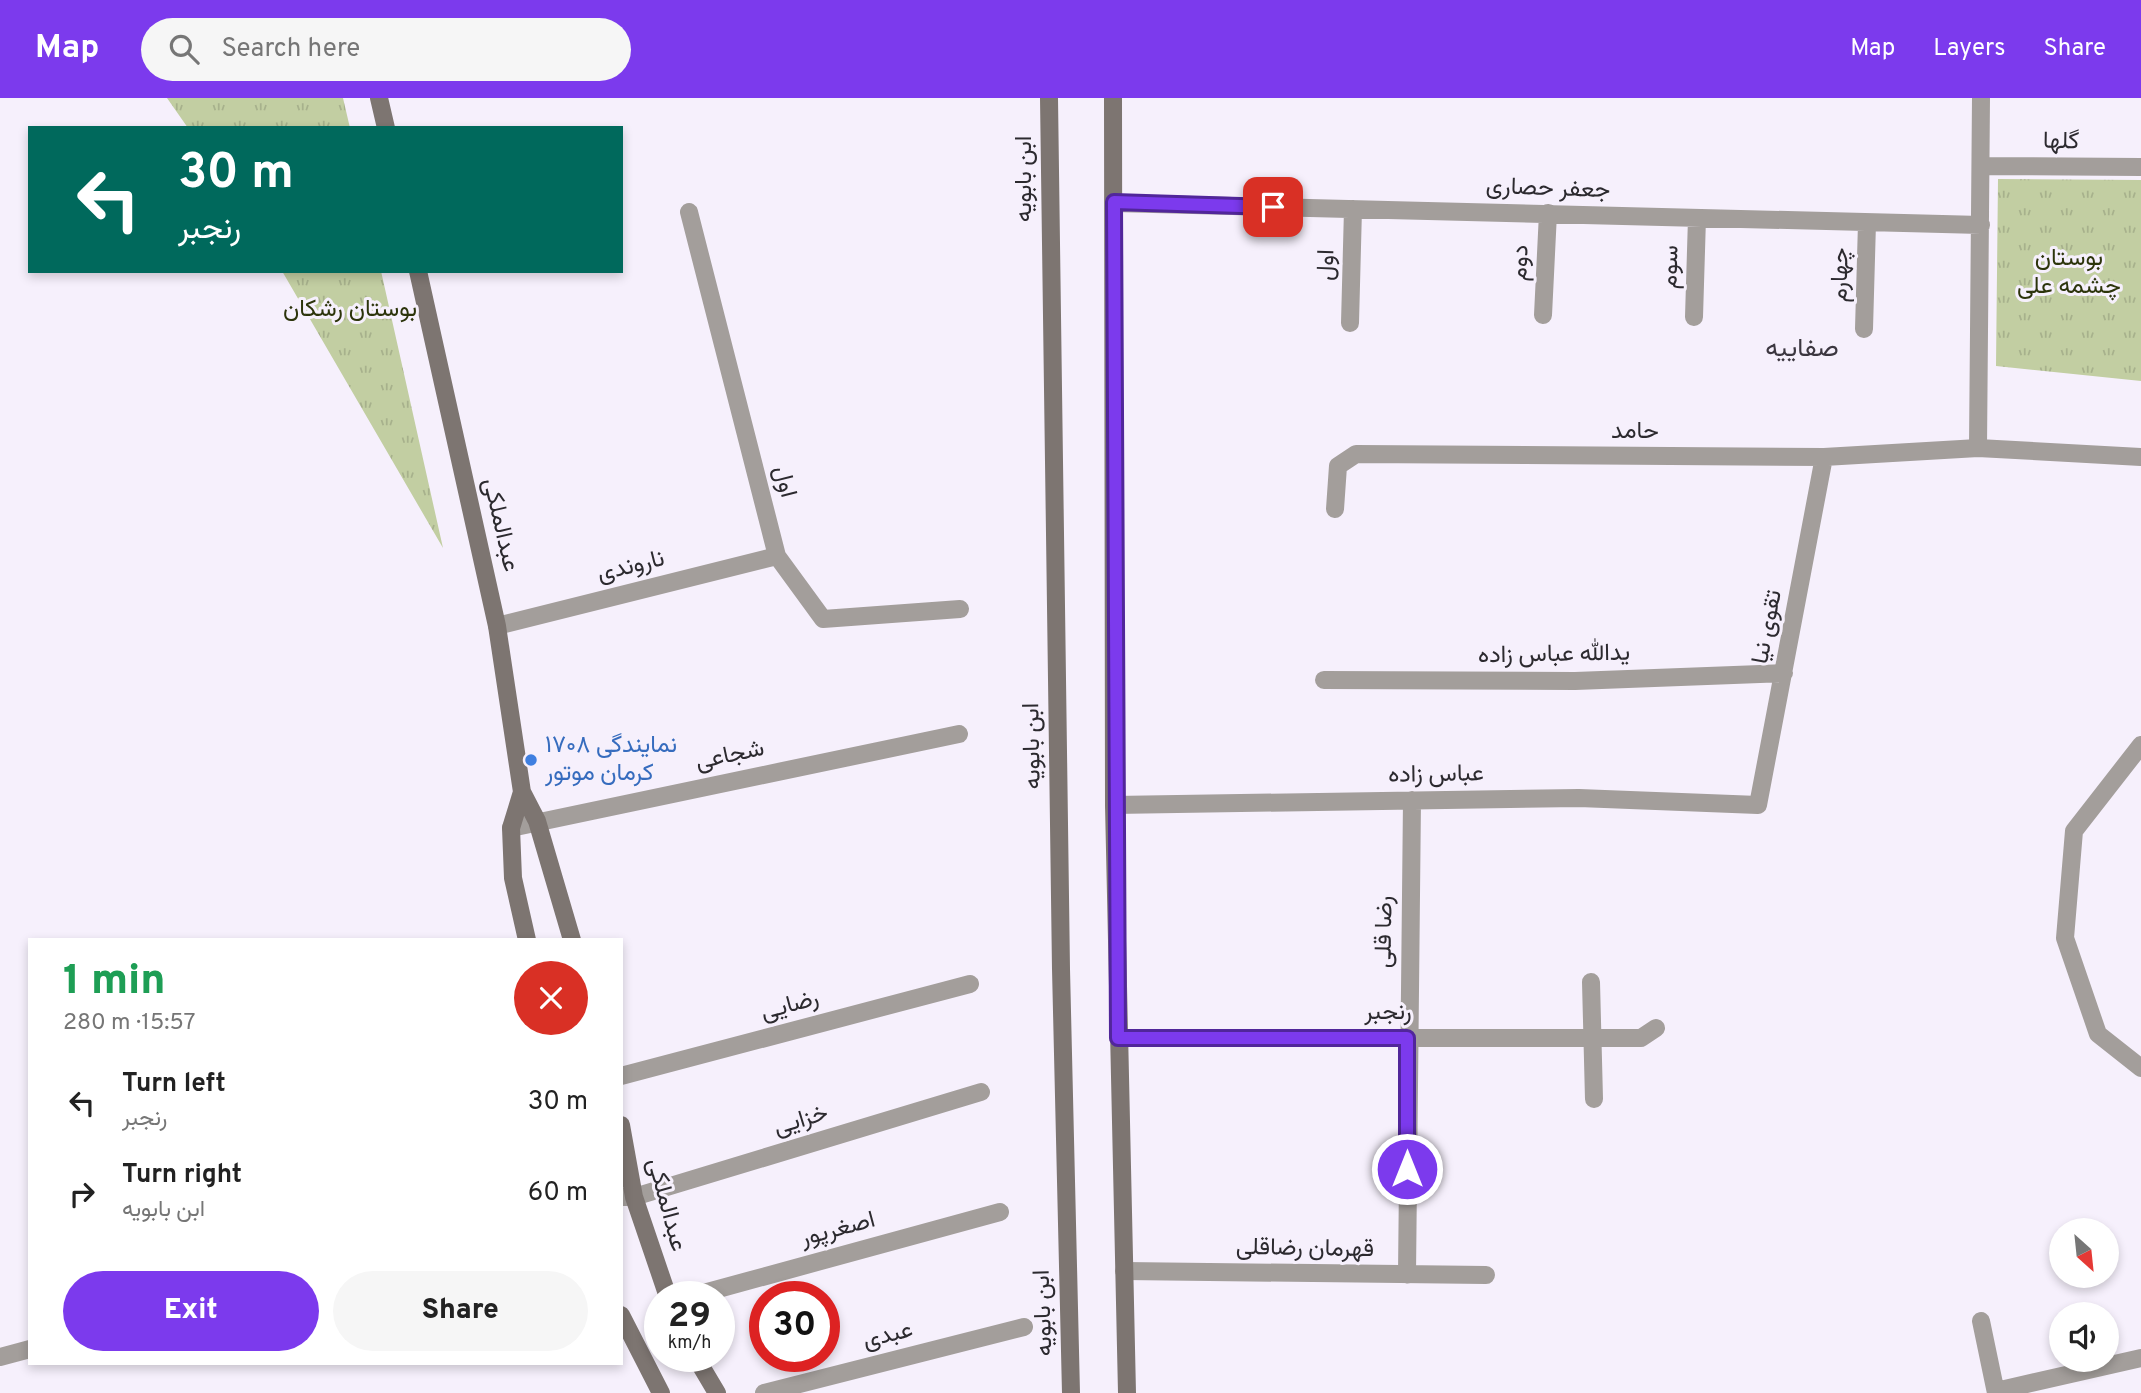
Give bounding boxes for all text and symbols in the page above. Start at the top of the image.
search box [141,18,631,81]
text: Map [35,28,99,70]
icon: search [165,30,203,68]
text: Search here [221,33,360,66]
text: Map [1850,34,1895,64]
text: Layers [1933,34,2005,64]
text: Share [2043,34,2106,64]
street label: گلها [2042,127,2080,157]
street label: ابن بابویه [1010,136,1040,222]
text: 30 m [178,144,294,206]
icon: left [63,154,154,245]
street label: جعفر حصاری [1485,172,1611,206]
pin [1243,177,1303,237]
icon: arrive [1254,188,1292,226]
text: رنجبر [178,210,241,250]
street label: دوم [1505,244,1537,282]
park label: بوستان چشمه علی [2017,244,2121,302]
street label: سوم [1655,245,1687,289]
street label: چهارم [1826,247,1856,303]
street label: اول [1311,249,1343,281]
park label: بوستان رشکان [283,295,417,325]
district label: صفاییه [1765,333,1839,366]
street label: حامد [1611,417,1659,447]
street label: اول [766,463,802,501]
street label: عبدالملکی [475,475,525,575]
street label: ناروندی [594,544,668,590]
street label: تقوی نیا [1746,587,1790,667]
street label: یدالله عباس زاده [1478,638,1630,671]
street label: ابن بابویه [1017,702,1049,790]
place label: نمایندگی ۱۷۰۸ کرمان موتور [544,731,677,789]
street label: شجاعی [693,734,767,778]
marker: نمایندگی ۱۷۰۸ کرمان موتور [523,752,539,768]
street label: عباس زاده [1388,759,1484,791]
street label: رضا قلی [1369,895,1401,969]
text: 1 min [63,956,166,1009]
button: close [514,961,588,1035]
street label: رضایی [758,984,822,1028]
street label: رنجبر [1363,998,1412,1028]
text: 280 m · 15:57 [63,1009,195,1038]
text: Turn left [122,1068,226,1101]
icon: left [63,1084,101,1122]
text: 30 m [528,1086,588,1119]
street label: خزایی [770,1099,832,1143]
text: رنجبر [122,1105,167,1134]
position arrow [1370,1132,1444,1206]
street label: عبدالملکی [639,1155,693,1255]
text: Turn right [122,1159,242,1192]
icon: right [63,1175,101,1213]
text: 60 m [528,1177,588,1210]
text: ابن بابویه [122,1196,205,1225]
street label: اصغرپور [796,1206,879,1255]
north arrow [2049,1218,2119,1288]
map controls [2049,1218,2119,1372]
street label: قهرمان رضاقلی [1236,1233,1374,1265]
street label: ابن بابویه [1027,1269,1061,1357]
button: Exit [63,1271,319,1351]
button: Share [333,1271,588,1351]
speed limit sign: 30 [749,1281,840,1372]
text: 29 [668,1295,711,1339]
button: sound [2049,1302,2119,1372]
street label: عبدی [860,1315,916,1357]
text: km/h [668,1332,711,1355]

